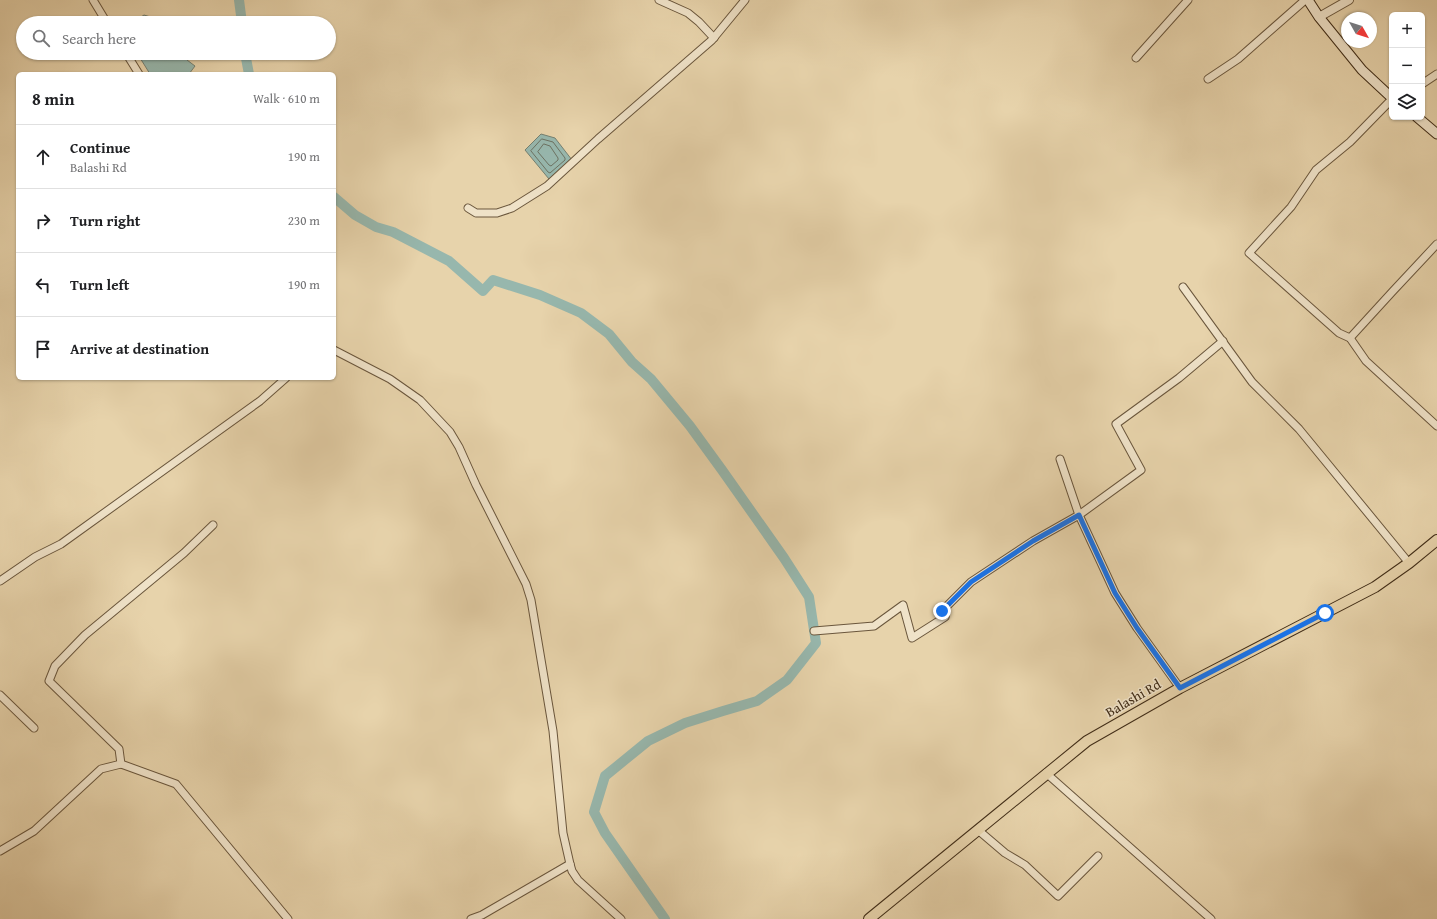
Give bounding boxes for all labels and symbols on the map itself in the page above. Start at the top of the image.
north arrow [1341,12,1377,48]
route end [933,602,951,620]
route start [1316,604,1334,622]
street label: Balashi Rd [1102,674,1165,722]

